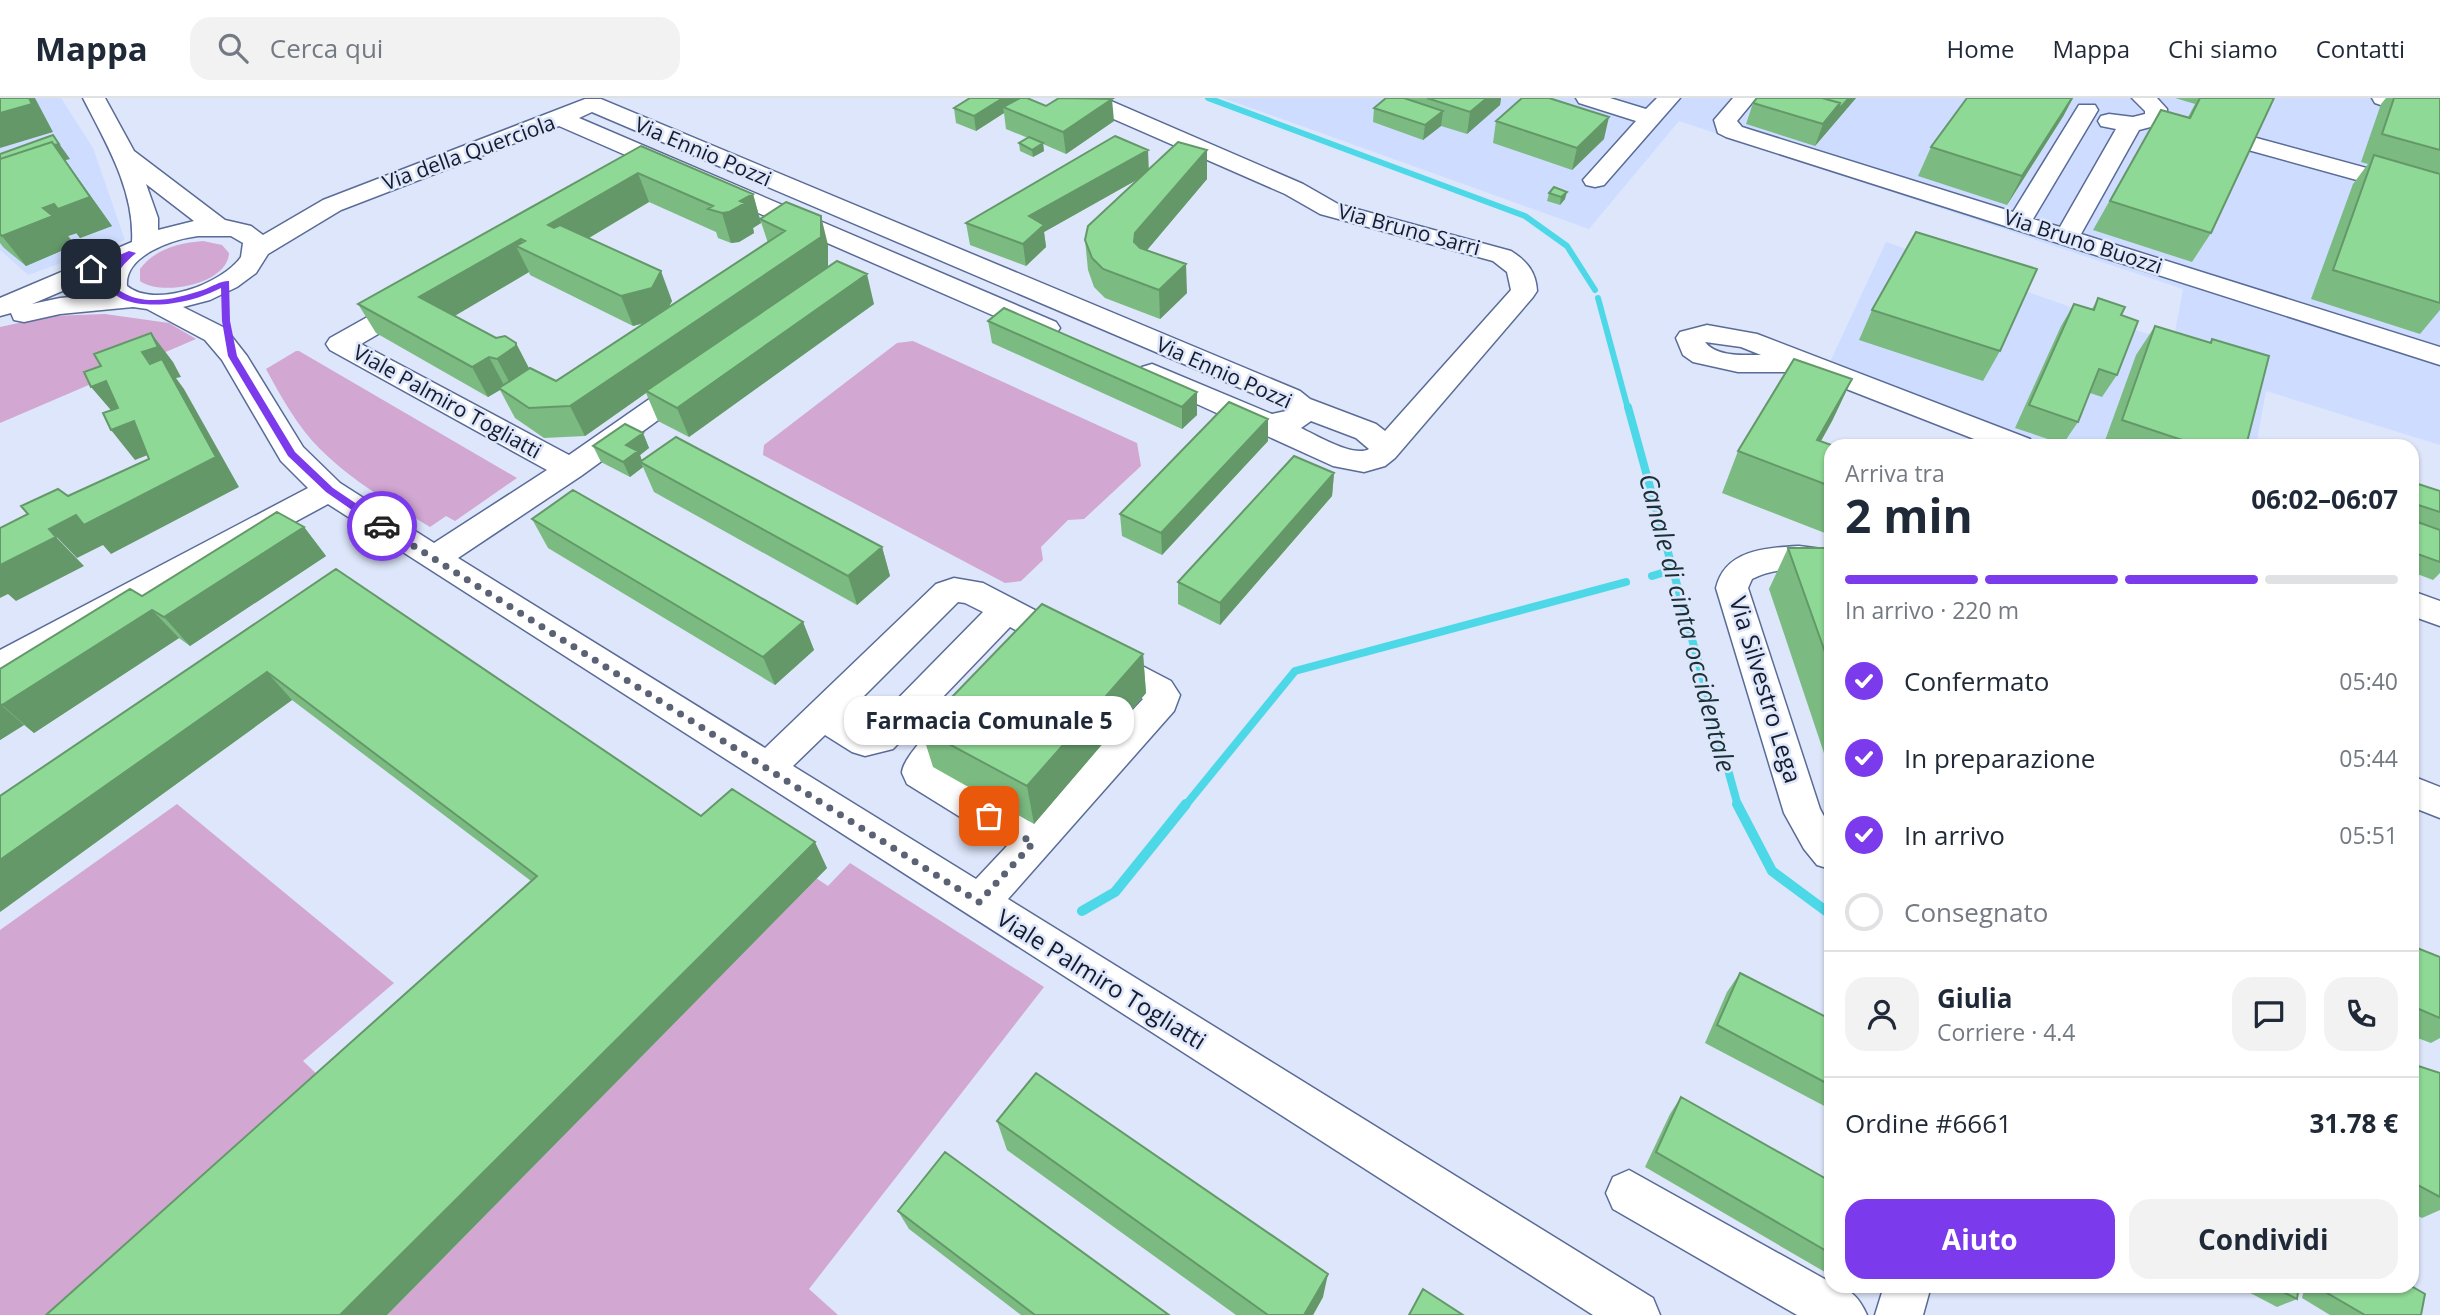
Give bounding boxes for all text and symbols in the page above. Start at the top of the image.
search box [190,17,680,80]
text: Mappa [35,26,148,71]
icon: search [214,29,252,67]
text: Cerca qui [270,30,383,66]
text: Home [1947,32,2014,65]
text: Mappa [2052,32,2130,65]
text: Chi siamo [2168,32,2278,65]
text: Contatti [2316,32,2405,65]
street label: Via della Querciola [378,108,559,196]
street label: Via Ennio Pozzi [631,110,776,192]
street label: Via Bruno Sarri [1335,197,1484,262]
street label: Via Bruno Buozzi [2001,202,2166,280]
pin [61,239,121,299]
icon: home [72,250,110,288]
street label: Via Ennio Pozzi [1152,330,1297,415]
street label: Viale Palmiro Togliatti [348,338,547,465]
text: Arriva tra [1845,457,1945,489]
water label: Canale di cinta occidentale [1631,469,1745,776]
text: 06:02–06:07 [2251,481,2398,517]
text: 2 min [1845,484,1973,546]
courier [347,491,417,561]
icon: car [363,507,401,545]
street label: Via Silvestro Lega [1722,592,1811,787]
text: In arrivo · 220 m [1845,594,2019,626]
icon: check [1845,662,1883,700]
text: Confermato [1904,663,2049,699]
text: 05:40 [2339,665,2398,697]
callout: Farmacia Comunale 5 [844,697,1134,746]
text: Farmacia Comunale 5 [865,704,1113,736]
icon: check [1845,739,1883,777]
text: In preparazione [1904,740,2095,776]
text: 05:44 [2339,742,2398,774]
pin [959,786,1019,846]
icon: bag [970,797,1008,835]
icon: check [1845,816,1883,854]
text: In arrivo [1904,817,2005,853]
text: 05:51 [2339,819,2398,851]
text: Consegnato [1904,894,2048,930]
street label: Viale Palmiro Togliatti [991,901,1213,1057]
button: person [1845,977,1919,1051]
button: chat [2232,977,2306,1051]
button: phone [2324,977,2398,1051]
text: Giulia [1937,980,2012,1016]
text: Corriere · 4.4 [1937,1016,2076,1048]
text: Ordine #6661 [1845,1105,2012,1141]
text: 31.78 € [2310,1105,2398,1141]
button: Aiuto [1845,1199,2115,1279]
button: Condividi [2129,1199,2398,1279]

